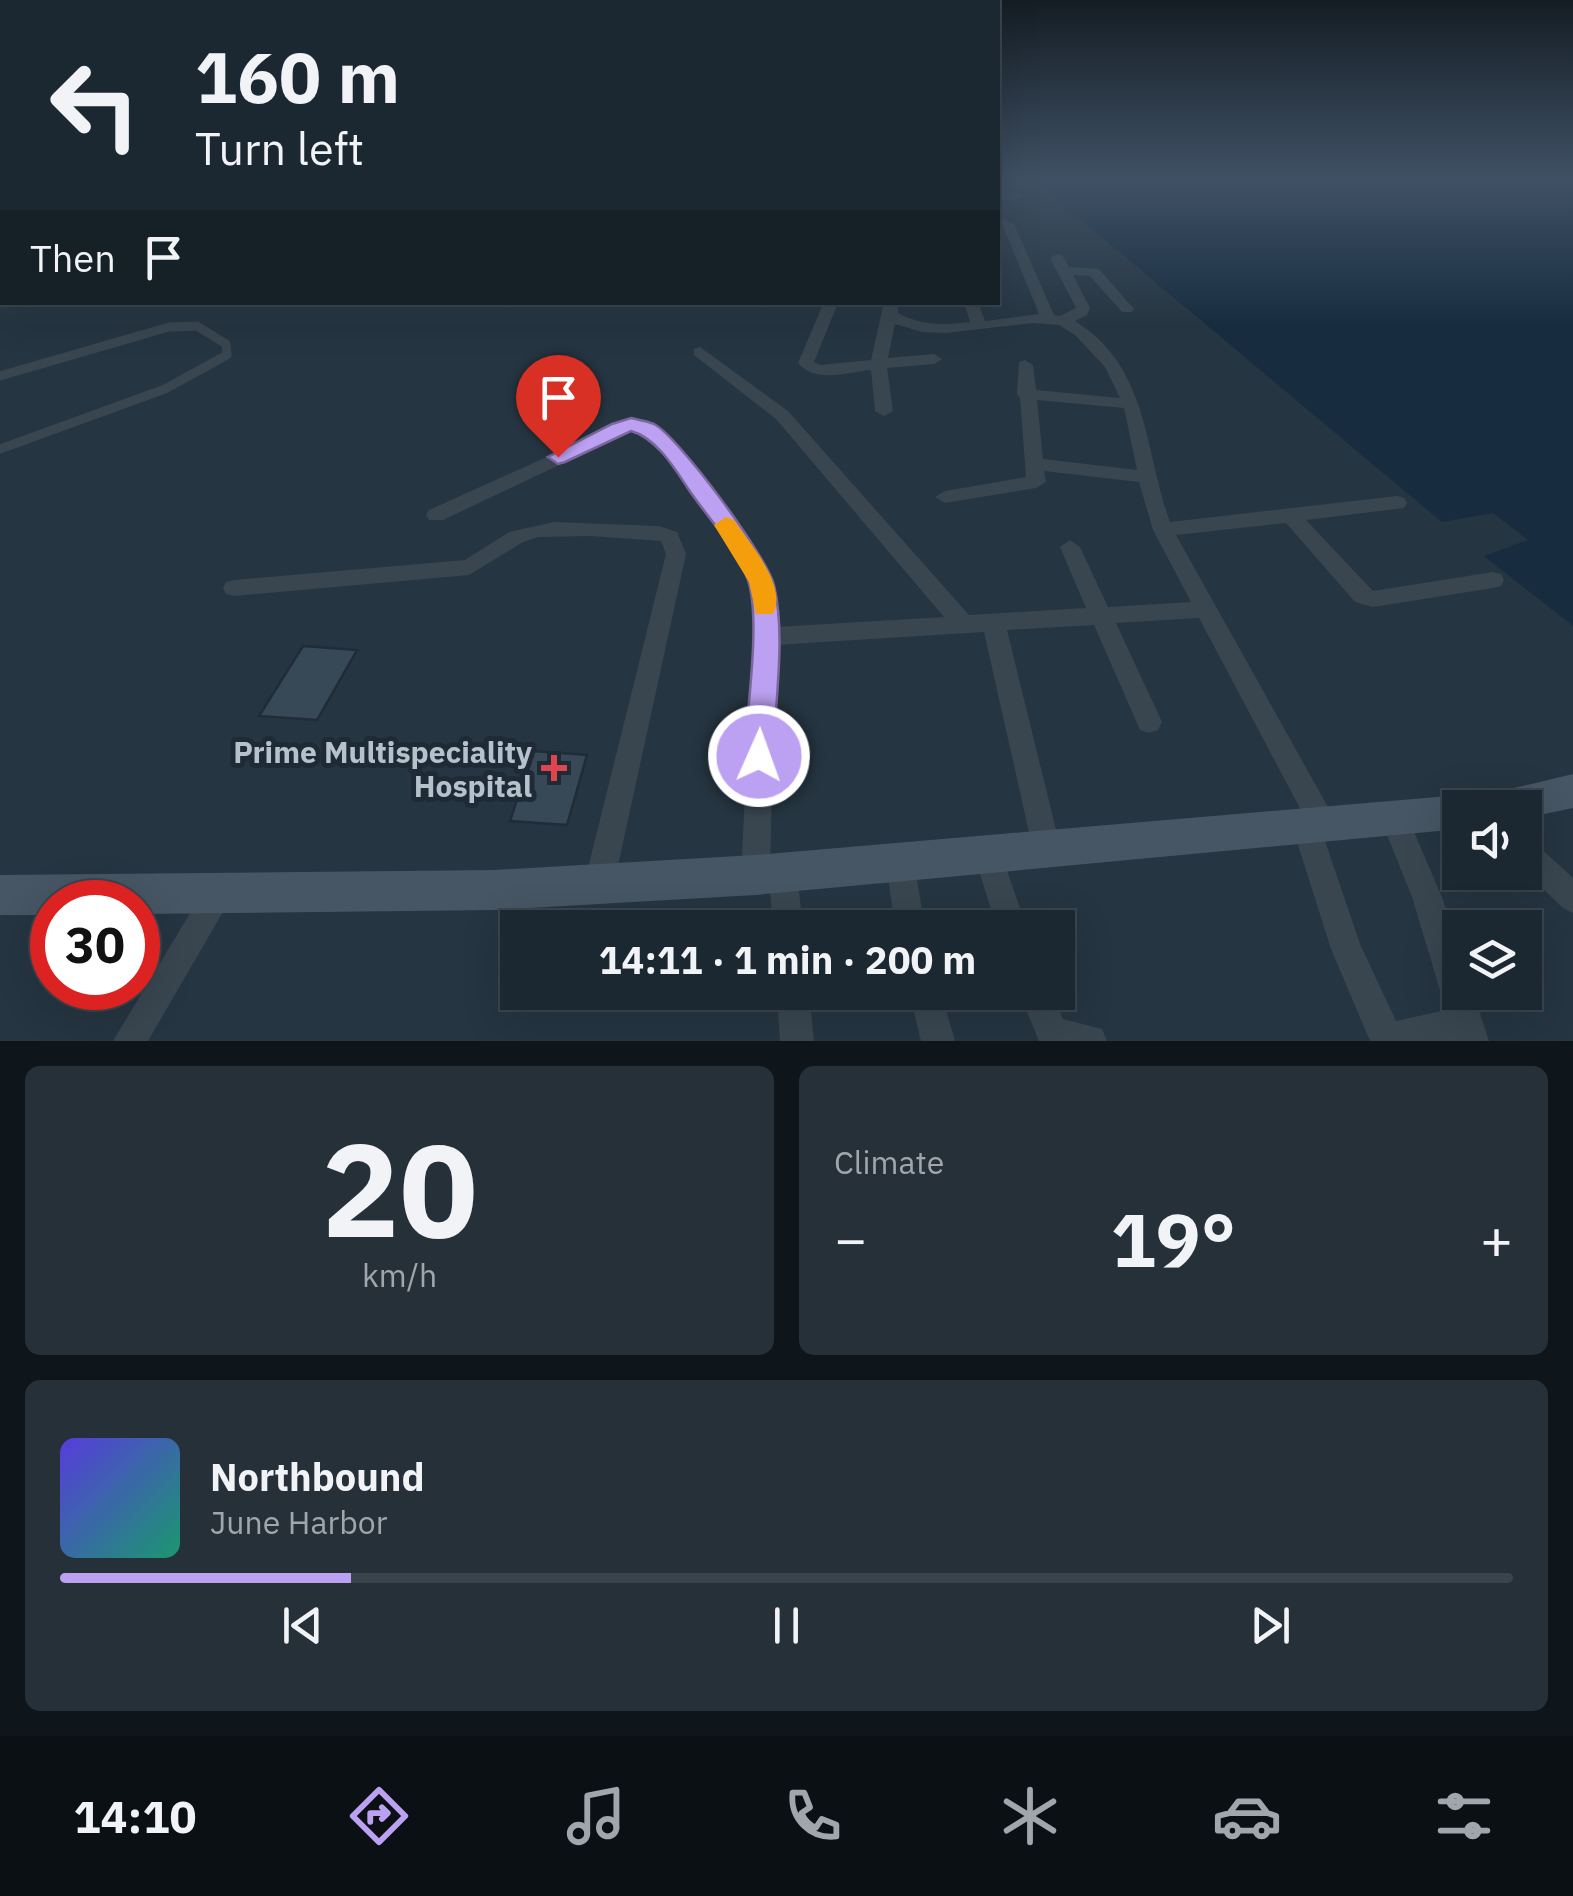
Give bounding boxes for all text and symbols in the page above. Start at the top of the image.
text: 160 m [195,31,400,122]
icon: left [30,40,160,170]
text: Turn left [195,119,364,177]
icon: arrive [136,230,191,285]
text: Then [30,233,116,282]
pin [516,355,601,458]
icon: arrive [531,370,586,425]
position arrow [707,704,811,808]
place label: Prime Multispeciality Hospital [233,732,532,805]
marker: Prime Multispeciality Hospital [541,755,567,781]
map controls [1442,790,1542,1010]
button: sound [1442,790,1542,890]
speed limit sign: 30 [30,880,160,1010]
button: layers [1442,910,1542,1010]
text: 14:11 · 1 min · 200 m [599,935,976,984]
text: 20 [321,1104,478,1273]
text: Climate [834,1141,944,1183]
text: 19° [1111,1190,1236,1288]
text: − [834,1203,867,1274]
text: + [1480,1203,1513,1274]
text: km/h [362,1254,437,1296]
text: Northbound [210,1452,425,1501]
text: June Harbor [210,1501,387,1543]
icon: previous [275,1598,330,1653]
icon: pause [759,1598,814,1653]
icon: next [1243,1598,1298,1653]
icon: directions [344,1781,414,1851]
icon: music [561,1781,631,1851]
icon: phone [778,1781,848,1851]
icon: climate [995,1781,1065,1851]
icon: car [1212,1781,1282,1851]
icon: filters [1429,1781,1499,1851]
text: 14:10 [74,1787,196,1845]

